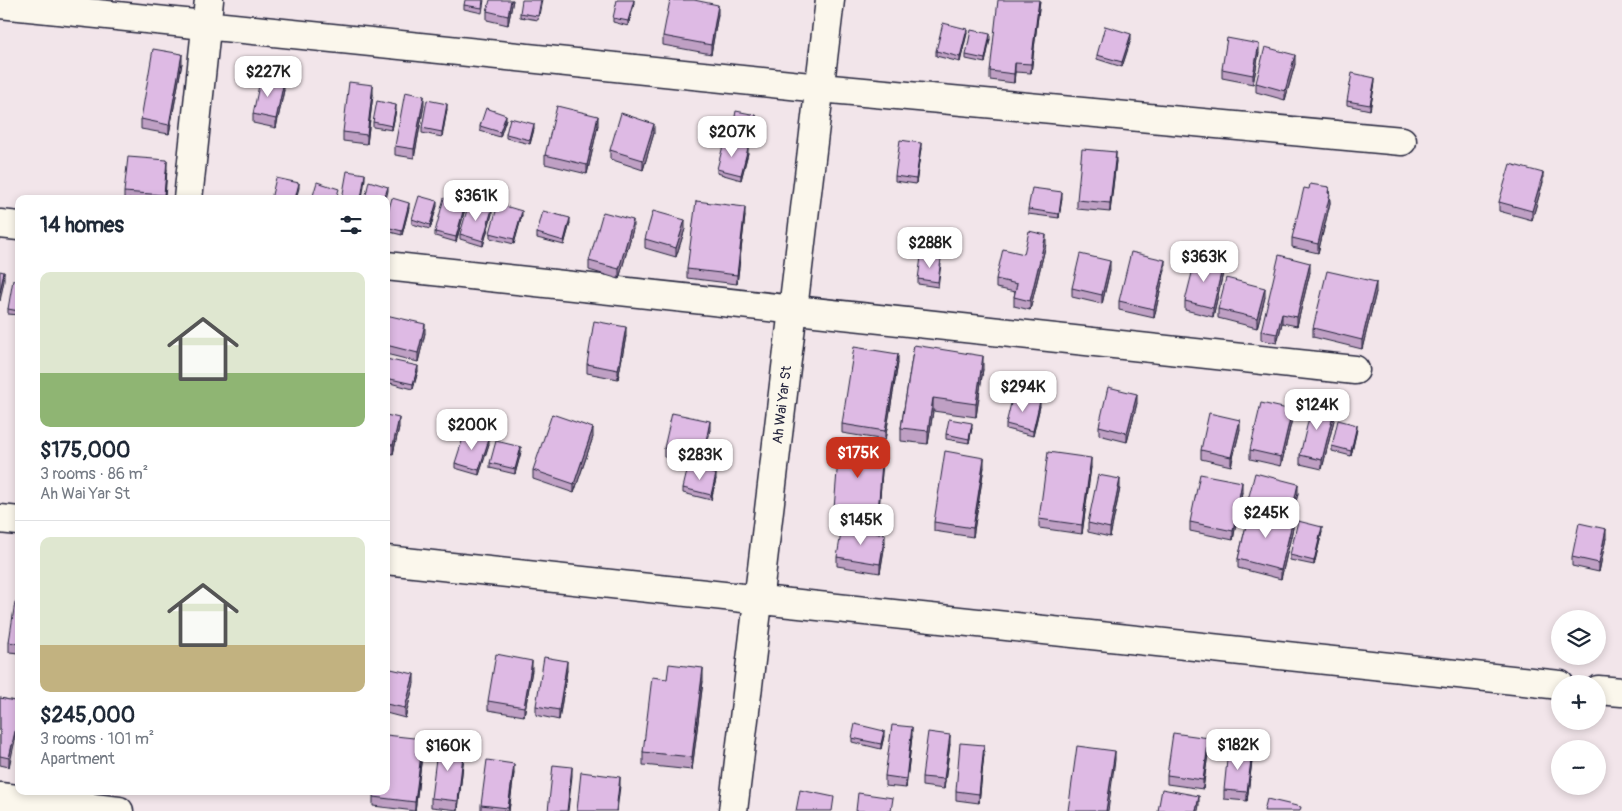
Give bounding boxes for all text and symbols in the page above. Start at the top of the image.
pin: $227K [233,56,303,98]
text: $227K [246,62,290,82]
pin: $207K [697,116,767,158]
text: $207K [709,122,755,142]
pin: $361K [441,180,511,222]
text: $361K [455,186,497,206]
icon: filters [337,211,365,239]
text: 14 homes [40,212,124,239]
pin: $288K [895,226,965,269]
text: $288K [908,233,952,253]
pin: $363K [1169,240,1239,283]
text: $363K [1181,247,1227,267]
icon: home [158,304,248,394]
street label: Ah Wai Yar St [768,364,795,445]
pin: $294K [988,370,1058,413]
text: $294K [1001,377,1045,397]
pin: $124K [1282,388,1352,431]
text: $124K [1296,395,1338,415]
pin: $200K [437,408,507,451]
text: $200K [447,415,497,435]
pin: $175K [823,436,893,479]
text: $175,000 [40,437,130,464]
pin: $283K [665,438,735,481]
text: $175K [837,443,879,463]
text: $283K [678,445,722,465]
text: 3 rooms · 86 m² [40,464,148,484]
text: Ah Wai Yar St [40,484,130,504]
pin: $245K [1231,496,1301,539]
text: $245K [1243,503,1289,523]
pin: $145K [826,504,896,546]
text: $145K [840,510,882,530]
icon: home [158,570,248,660]
map controls [1551,610,1606,795]
button: layers [1551,610,1606,665]
button: + [1551,675,1606,730]
text: $245,000 [40,702,135,729]
pin: $182K [1203,728,1273,771]
text: 3 rooms · 101 m² [40,729,154,749]
pin: $160K [413,730,483,772]
text: $182K [1217,735,1259,755]
text: $160K [426,736,470,756]
button: − [1551,740,1606,795]
text: Apartment [40,749,115,769]

